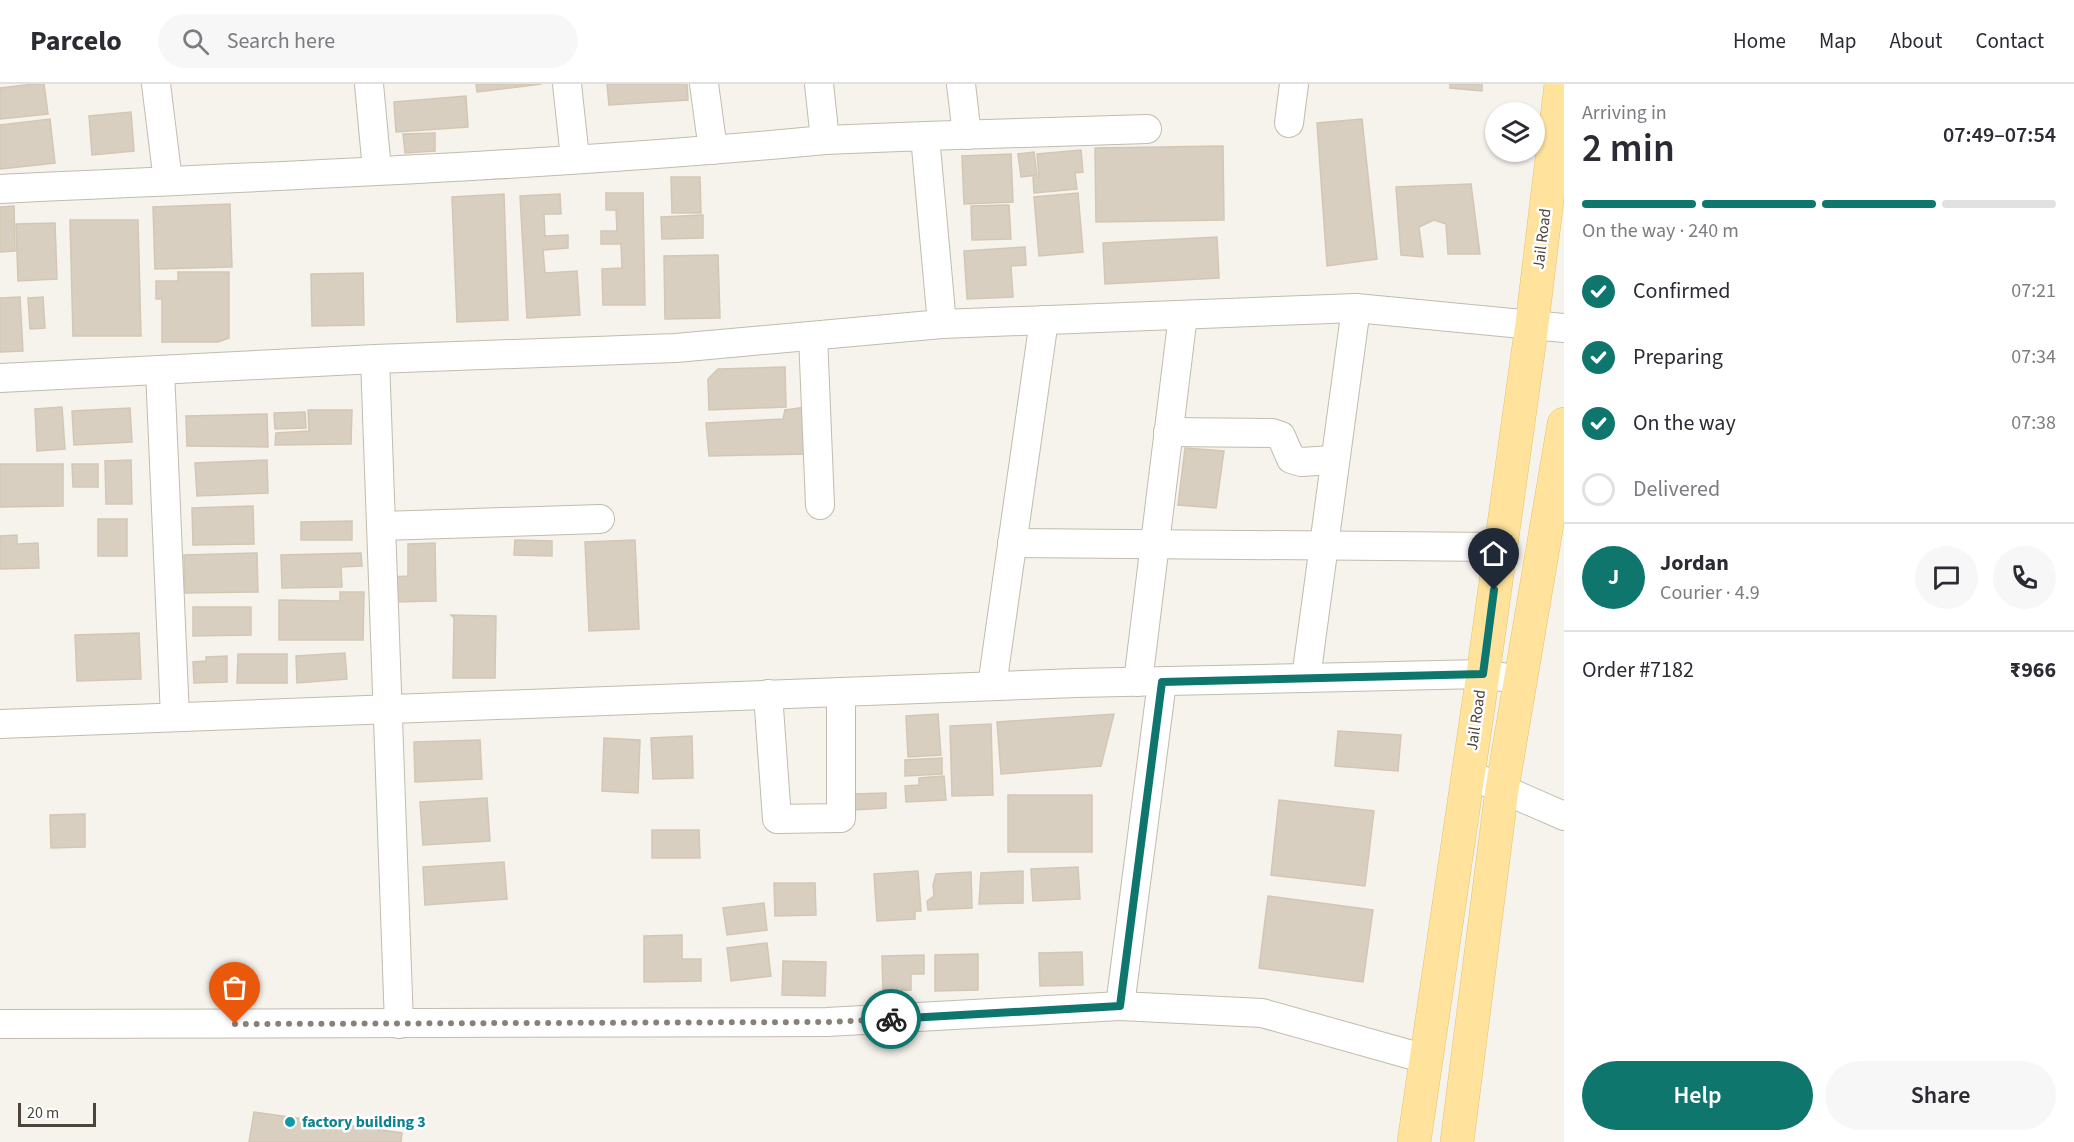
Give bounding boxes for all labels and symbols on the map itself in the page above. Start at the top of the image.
street label: Jail Road [1527,207,1557,271]
pin [1468,528,1519,590]
street label: Jail Road [1461,688,1491,752]
pin [209,962,260,1024]
courier [861,989,921,1049]
scale bar [18,1100,96,1128]
place label: factory building 3 [302,1111,426,1133]
marker: factory building 3 [283,1115,297,1129]

